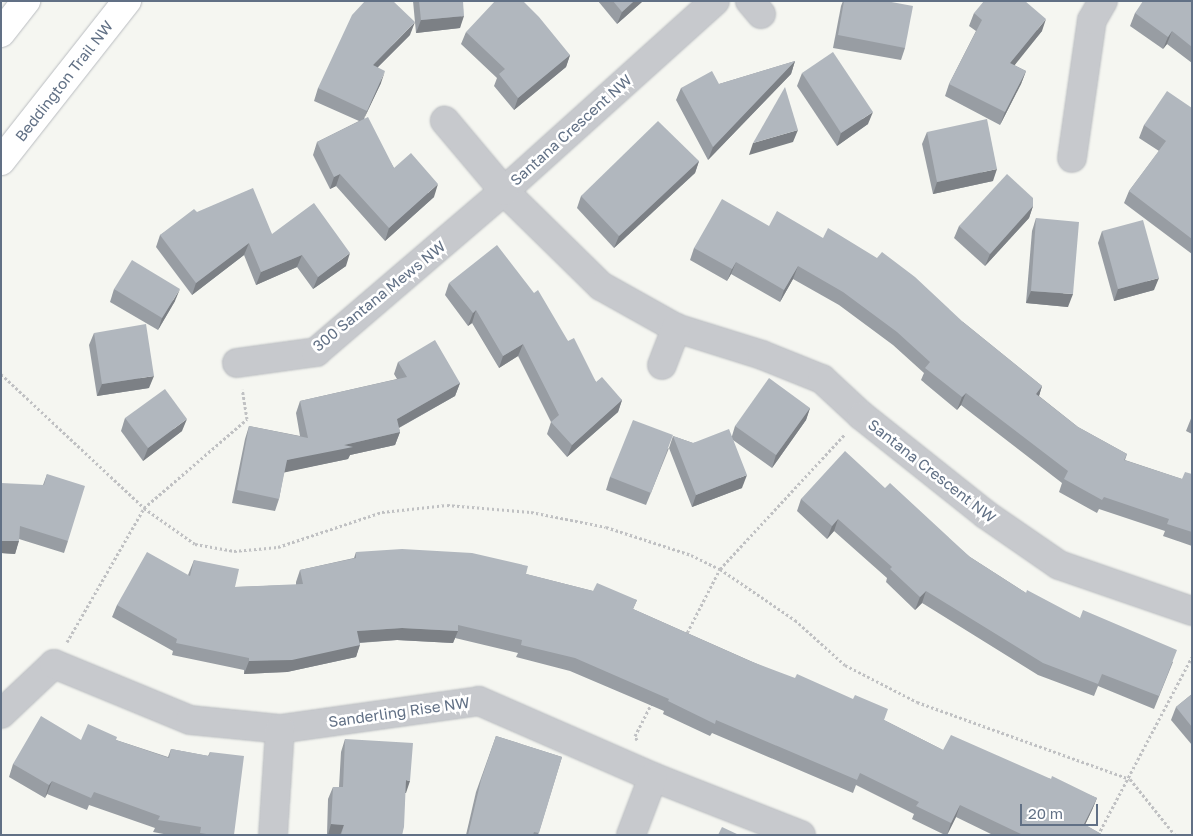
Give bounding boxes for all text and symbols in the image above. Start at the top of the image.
street label: Beddington Trail NW [11,17,117,145]
street label: Santana Crescent NW [507,71,635,189]
street label: 300 Santana Mews NW [309,237,449,355]
street label: Santana Crescent NW [865,416,999,526]
street label: Sanderling Rise NW [327,693,471,731]
scale bar [1023,794,1100,826]
text: 20 m [1028,804,1063,822]

